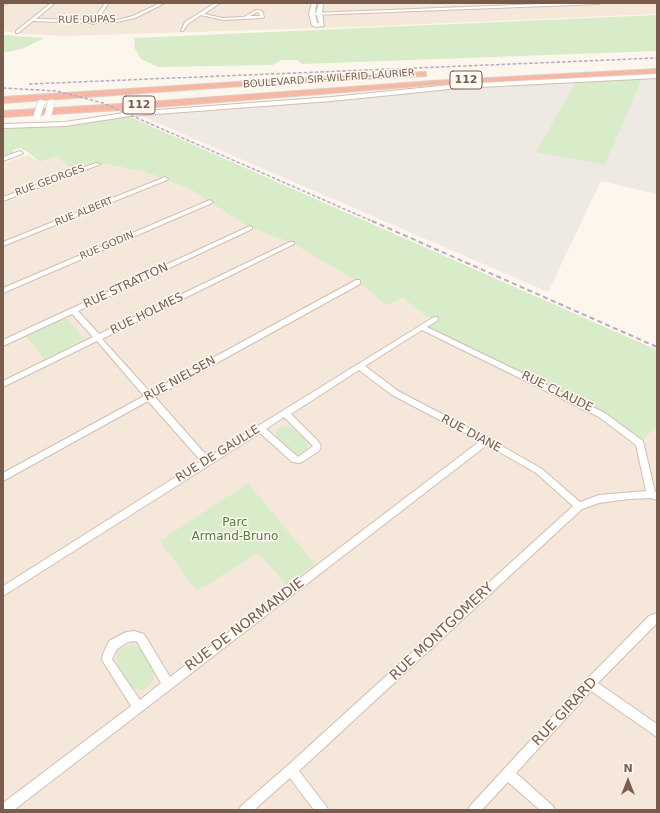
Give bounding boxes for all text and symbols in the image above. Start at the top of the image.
street label: RUE DUPAS [58,14,116,26]
street label: BOULEVARD SIR-WILFRID-LAURIER [243,67,415,91]
road number: 112 [450,71,482,89]
road number: 112 [123,96,155,114]
street label: RUE GEORGES [14,163,86,199]
street label: RUE ALBERT [53,195,115,229]
street label: RUE GODIN [78,229,136,263]
street label: RUE STRATTON [82,260,170,312]
street label: RUE HOLMES [108,290,186,338]
street label: RUE NIELSEN [142,353,218,405]
street label: RUE CLAUDE [519,369,595,415]
street label: RUE DIANE [438,412,504,456]
street label: RUE DE GAULLE [173,422,263,486]
park label: Parc Armand-Bruno [192,516,278,544]
street label: RUE DE NORMANDIE [182,575,308,675]
street label: RUE MONTGOMERY [387,580,497,684]
street label: RUE GIRARD [529,674,601,750]
north arrow [608,761,648,801]
text: N [623,762,633,775]

